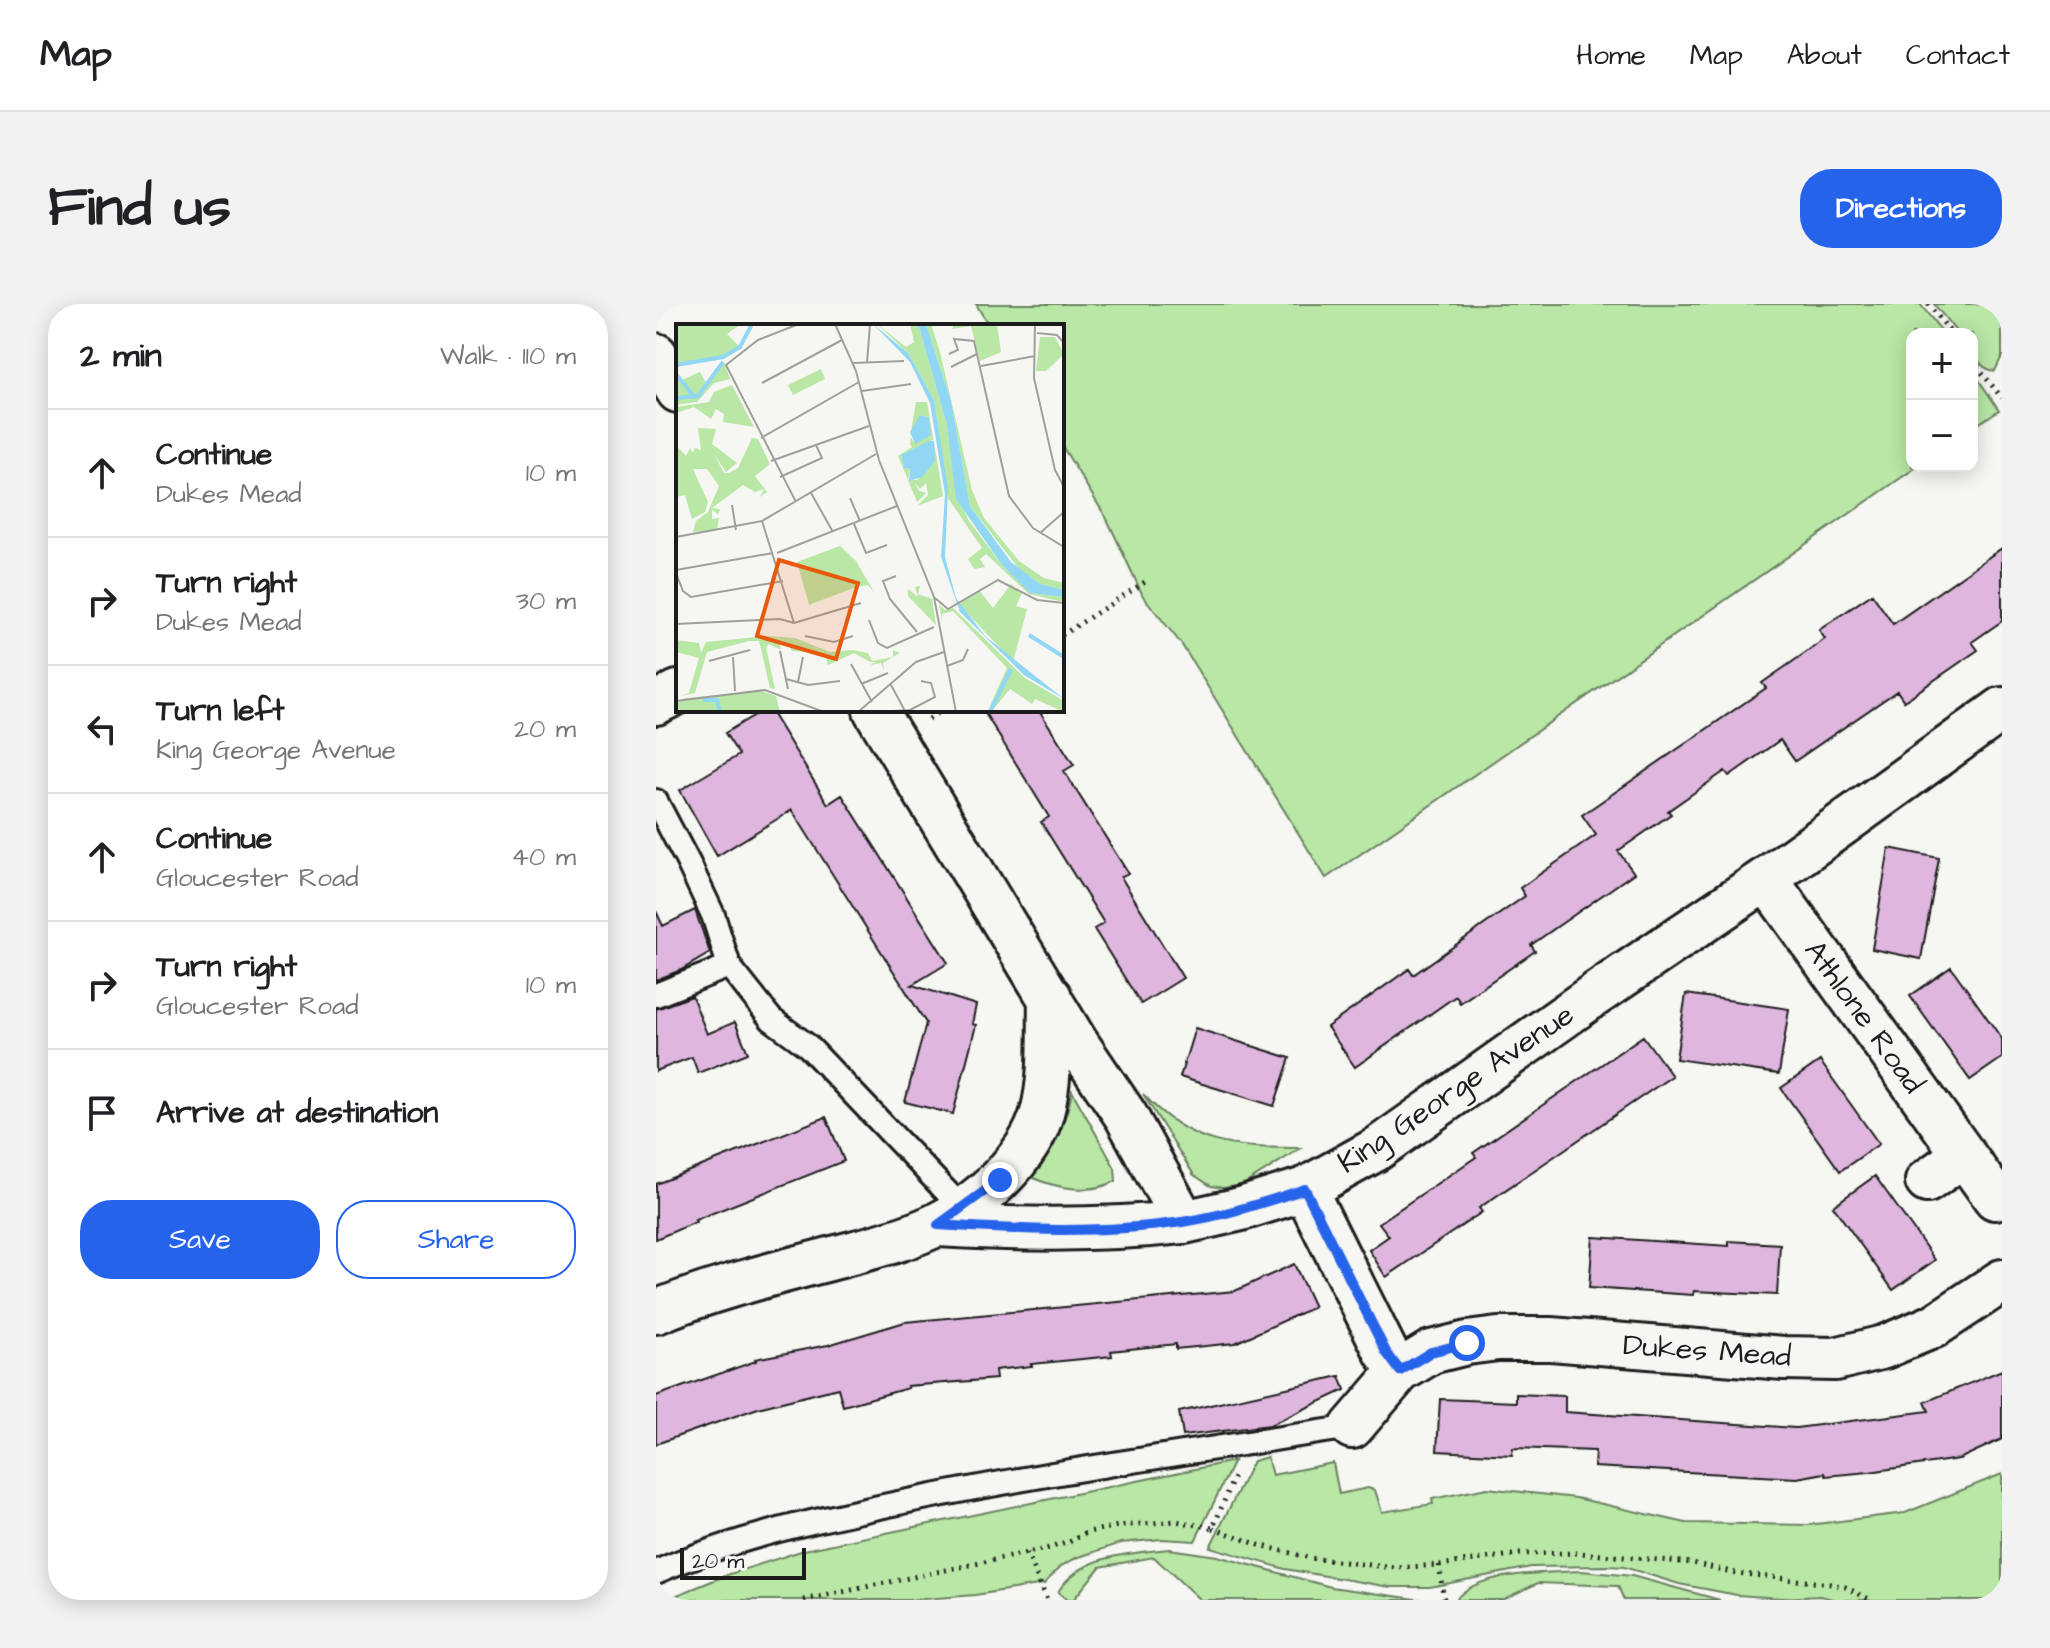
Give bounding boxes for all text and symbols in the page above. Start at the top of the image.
text: Map [40,29,112,81]
text: Home [1576,36,1646,75]
text: Map [1690,36,1743,75]
text: About [1787,36,1862,75]
text: Contact [1906,36,2010,75]
text: Find us [48,169,231,247]
button: Directions [1800,169,2002,248]
inset map [676,324,1064,712]
map controls [1906,328,1978,472]
button: + [1906,328,1978,400]
text: 2 min [80,332,162,380]
text: Walk · 110 m [440,338,576,374]
button: − [1906,400,1978,472]
text: Continue [156,434,272,476]
icon: ahead [80,451,124,495]
text: 10 m [526,455,576,491]
text: Dukes Mead [156,476,302,512]
text: Turn right [156,562,297,604]
icon: right [80,579,124,623]
text: 30 m [516,583,576,619]
text: Dukes Mead [156,604,302,640]
text: Turn left [156,690,284,732]
icon: left [80,707,124,751]
text: 20 m [514,711,576,747]
text: King George Avenue [156,732,396,768]
text: Continue [156,818,272,860]
icon: ahead [80,835,124,879]
text: 40 m [511,839,576,875]
text: Gloucester Road [156,860,359,896]
street label: Athlone Road [1794,932,1934,1102]
text: Turn right [156,946,297,988]
icon: right [80,963,124,1007]
text: 10 m [526,967,576,1003]
text: Gloucester Road [156,988,359,1024]
street label: King George Avenue [1330,994,1583,1185]
icon: arrive [80,1091,124,1135]
text: Arrive at destination [156,1092,438,1134]
route end [982,1162,1018,1198]
button: Save [80,1200,320,1279]
button: Share [336,1200,576,1279]
street label: Dukes Mead [1622,1324,1792,1378]
route start [1449,1325,1485,1361]
scale bar [680,1544,806,1580]
text: 20 m [692,1546,744,1577]

